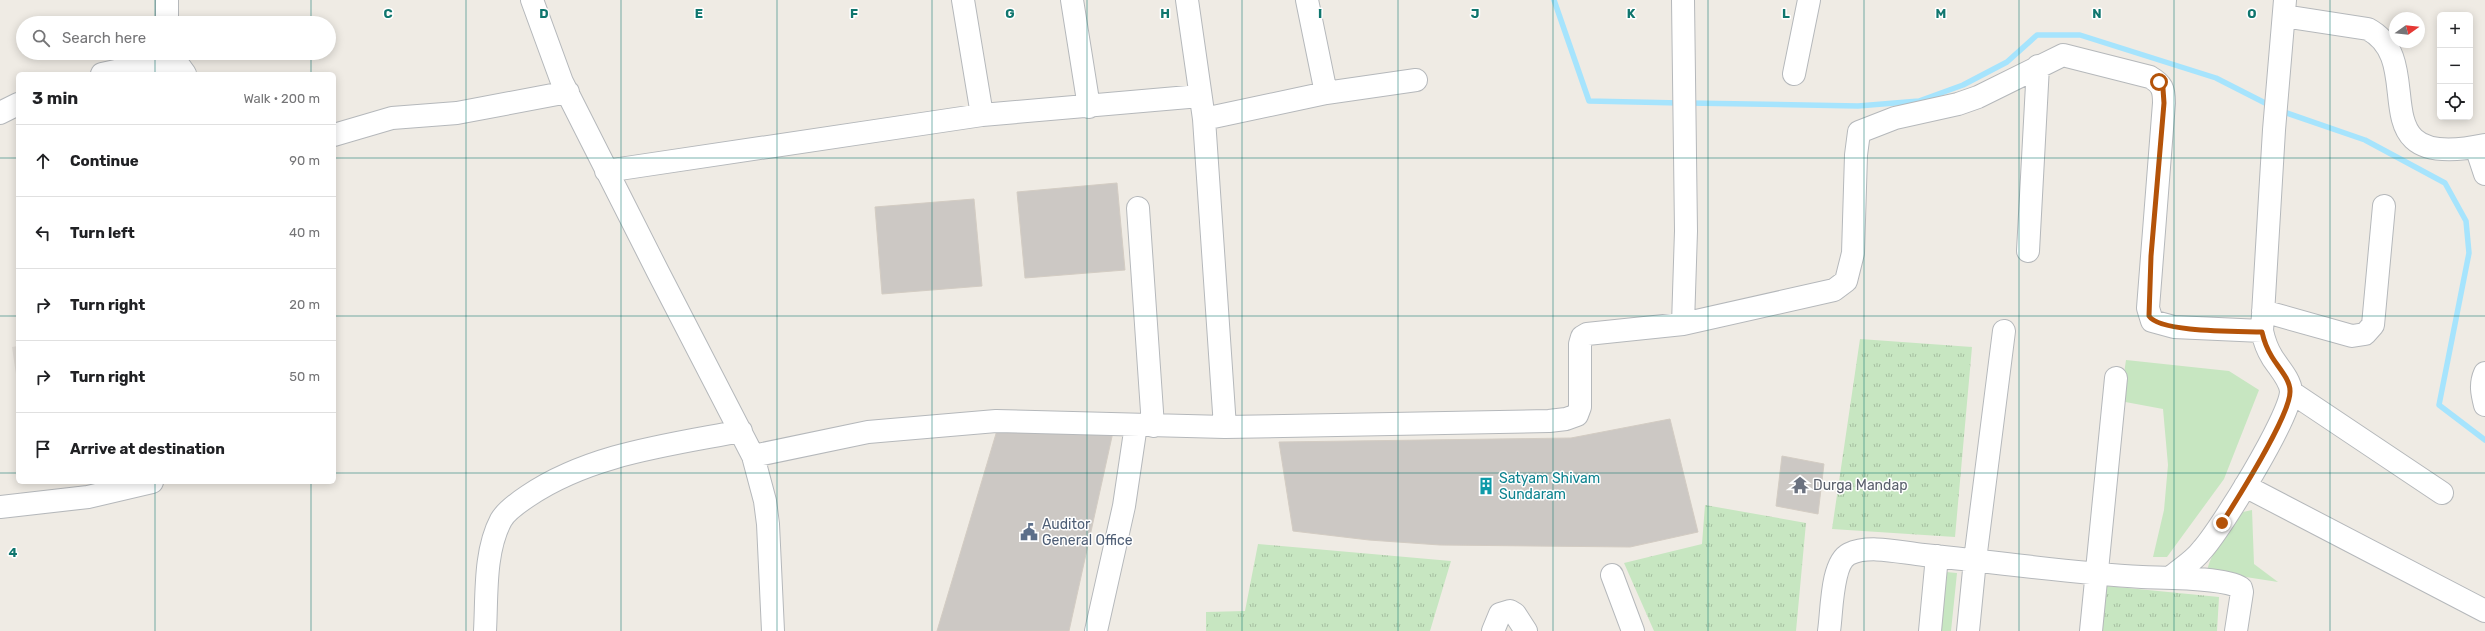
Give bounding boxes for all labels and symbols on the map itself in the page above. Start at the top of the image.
text: C [383,6,393,21]
text: D [539,6,549,21]
text: E [695,6,703,21]
text: F [850,6,858,21]
text: G [1005,6,1015,21]
text: H [1160,6,1170,21]
text: I [1318,6,1322,21]
text: J [1471,6,1479,21]
text: K [1627,6,1636,21]
text: L [1782,6,1790,21]
text: M [1936,6,1946,21]
text: N [2092,6,2102,21]
text: O [2247,6,2257,21]
north arrow [2389,12,2425,48]
route start [2150,73,2168,91]
place label: Satyam Shivam Sundaram [1499,470,1600,503]
temple icon: Durga Mandap [1790,475,1810,495]
building icon: Satyam Shivam Sundaram [1476,476,1496,496]
place label: Durga Mandap [1813,477,1908,494]
route end [2213,514,2231,532]
place label: Auditor General Office [1042,516,1133,549]
public building icon: Auditor General Office [1019,522,1039,542]
text: 4 [9,545,18,560]

